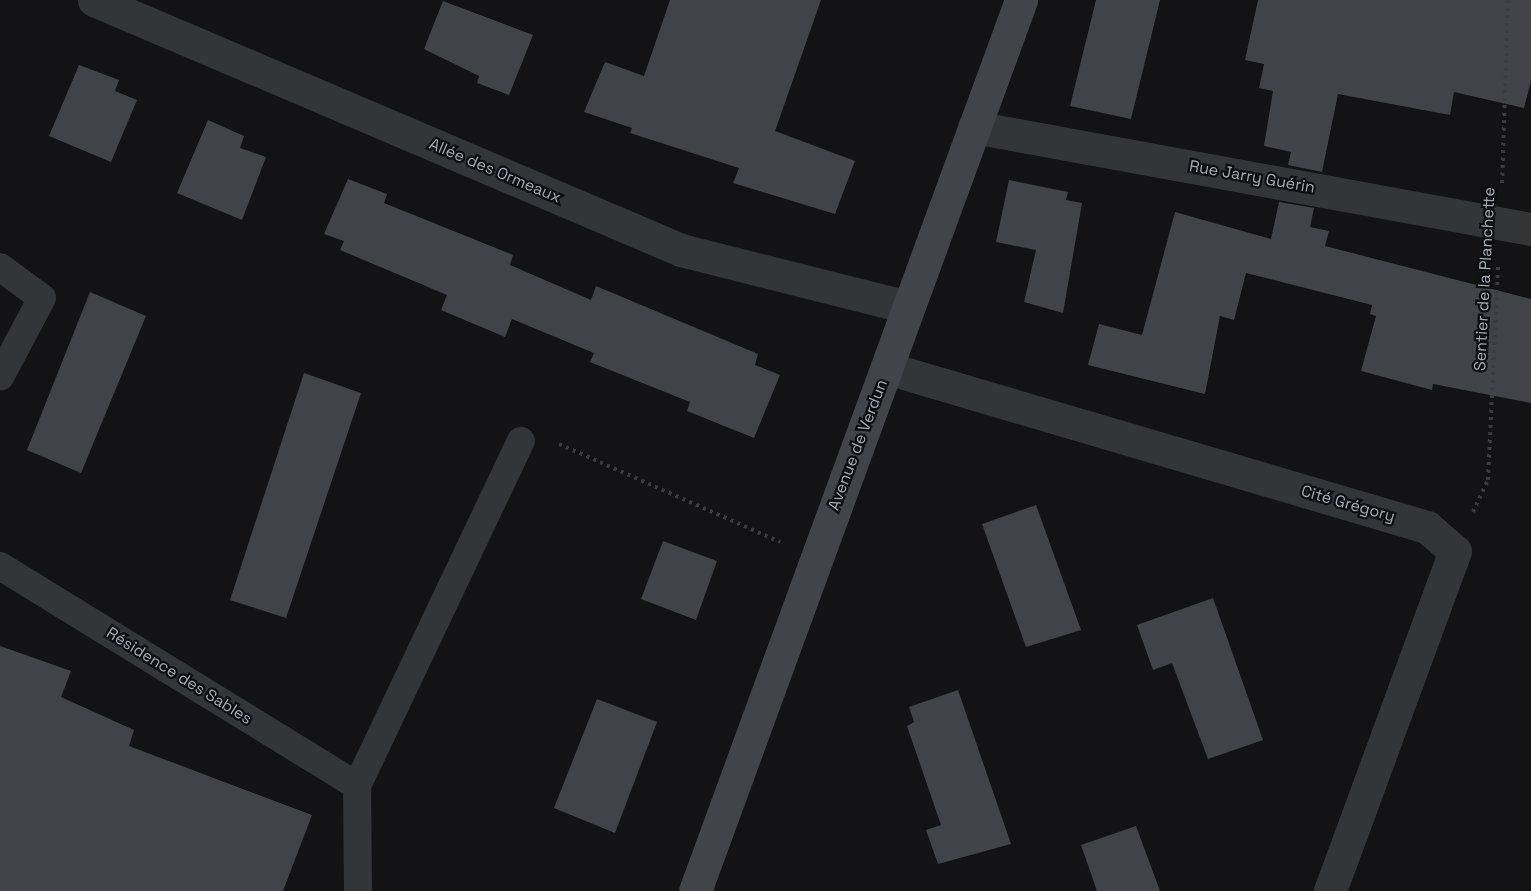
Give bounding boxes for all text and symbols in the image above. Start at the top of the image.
street label: Allée des Ormeaux [426,135,564,207]
street label: Rue Jarry Guérin [1188,156,1316,198]
street label: Sentier de la Planchette [1471,186,1499,372]
street label: Avenue de Verdun [824,377,892,513]
street label: Cité Grégory [1299,481,1397,527]
street label: Résidence des Sables [103,623,255,729]

